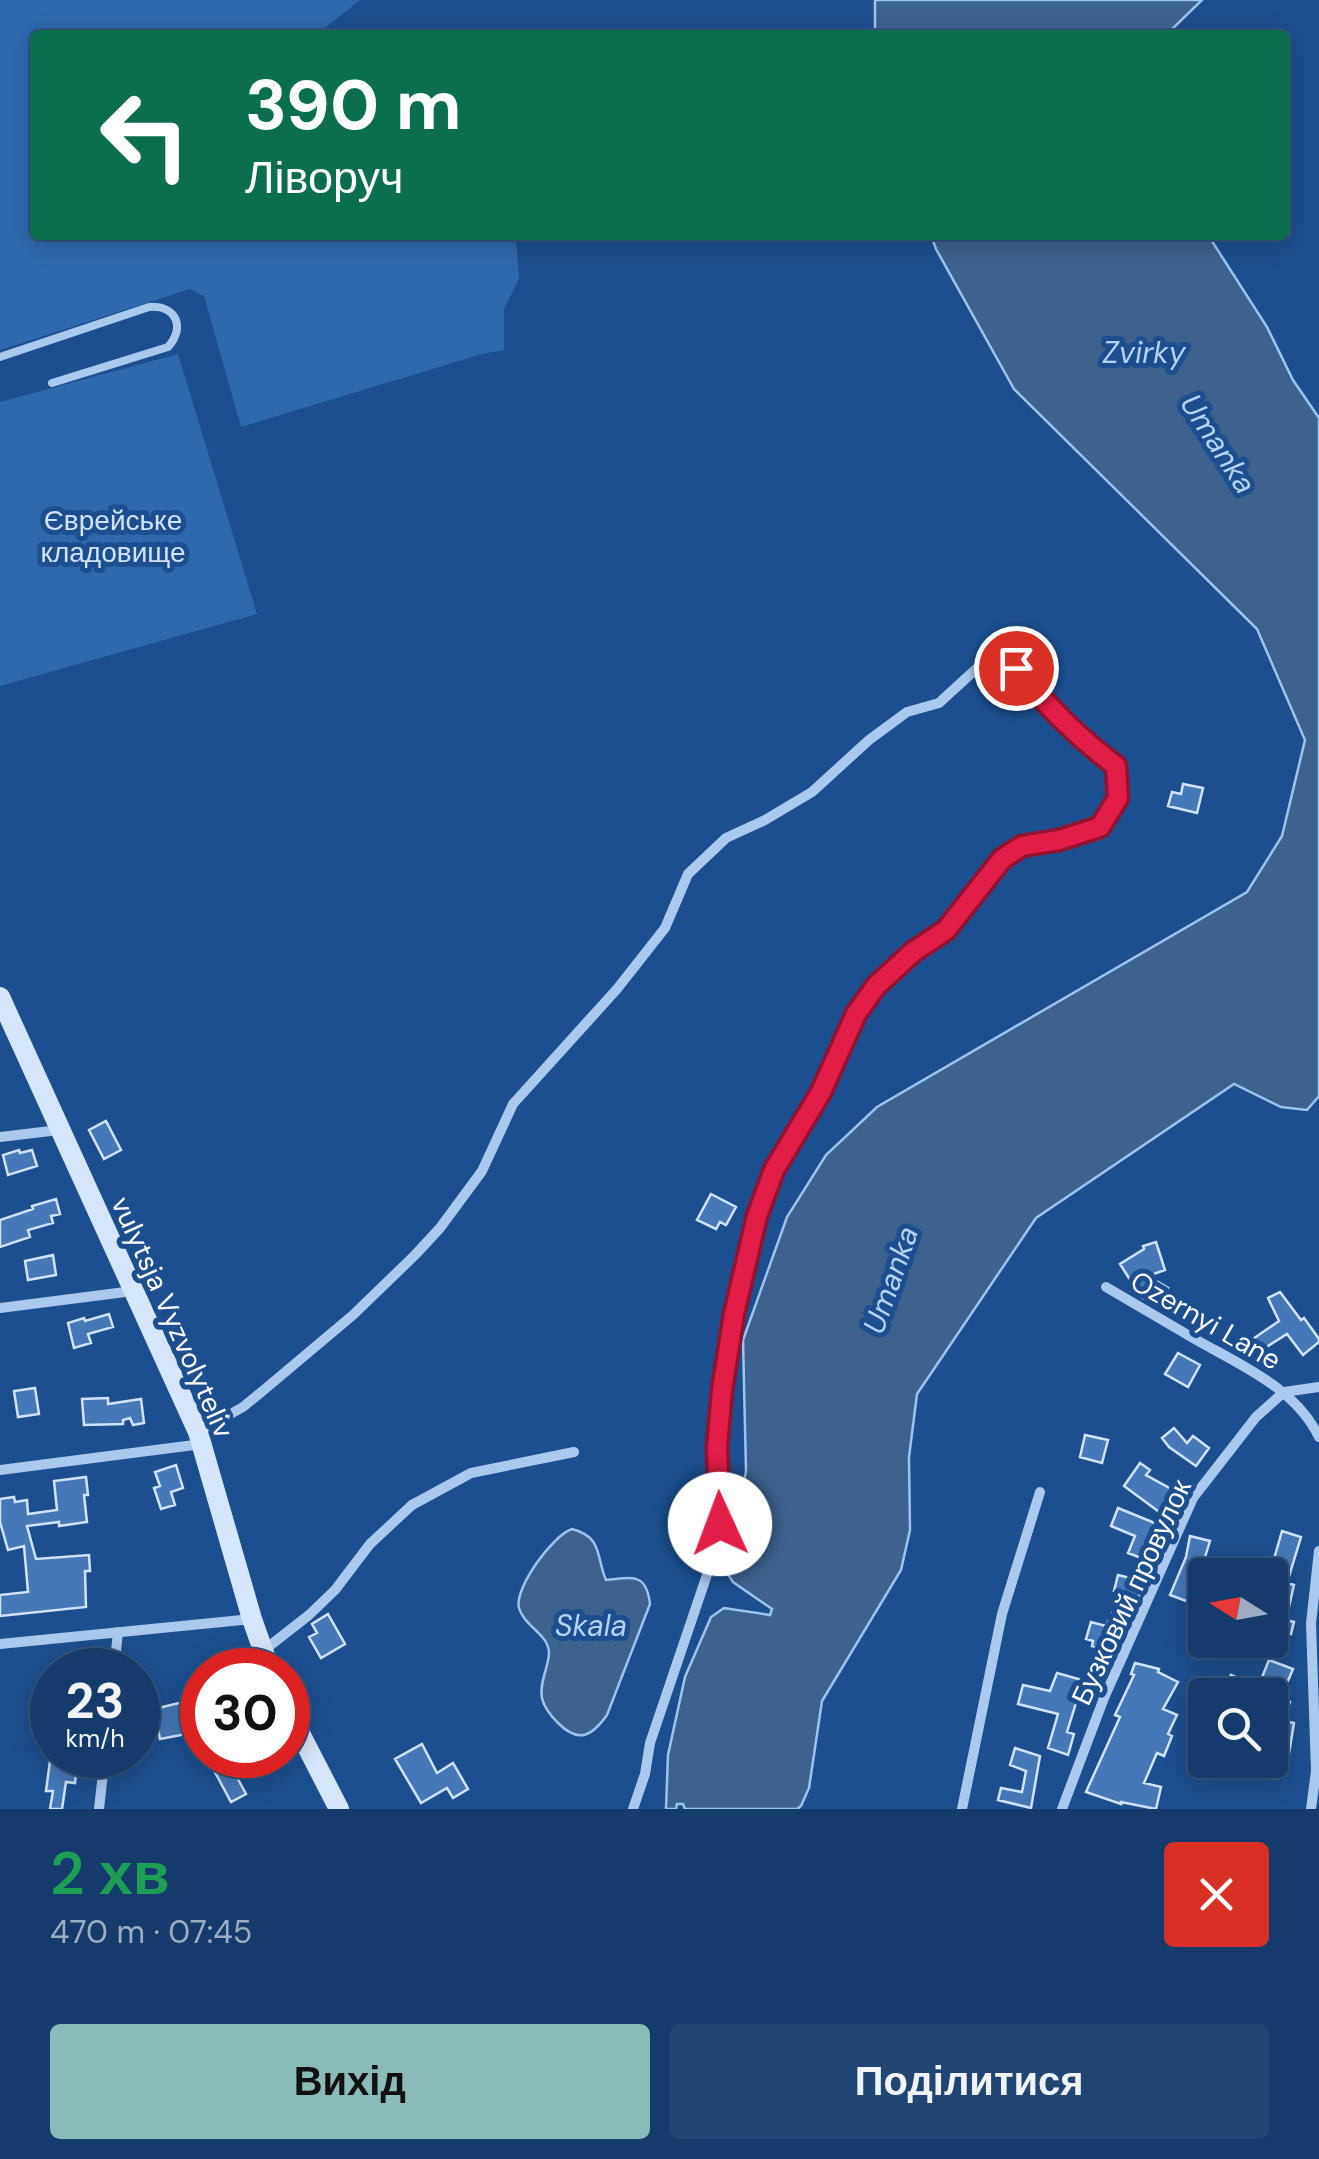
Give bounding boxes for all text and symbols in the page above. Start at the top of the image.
text: 390 m [245,60,462,151]
icon: left [80,70,210,200]
text: Ліворуч [245,148,403,207]
water label: Zvirky [1103,333,1187,372]
water label: Umanka [1172,386,1265,501]
park label: Єврейське кладовище [40,502,186,571]
pin [974,626,1059,711]
icon: arrive [989,641,1044,696]
street label: vulytsja Vyzvolyteliv [103,1190,243,1444]
water label: Umanka [854,1221,927,1339]
street label: Ozernyi Lane [1124,1262,1288,1378]
position arrow [668,1472,772,1576]
street label: Бузковий провулок [1063,1473,1200,1711]
north arrow [1188,1558,1288,1658]
map controls [1188,1558,1288,1778]
water label: Skala [555,1606,627,1645]
speed limit sign: 30 [180,1648,310,1778]
text: 23 [66,1668,125,1734]
button: search [1188,1678,1288,1778]
text: km/h [65,1722,125,1755]
text: 2 хв [50,1834,170,1913]
button: close [1164,1842,1269,1947]
text: 470 m · 07:45 [50,1911,252,1953]
button: Вихід [50,2024,650,2139]
button: Поділитися [670,2024,1269,2139]

